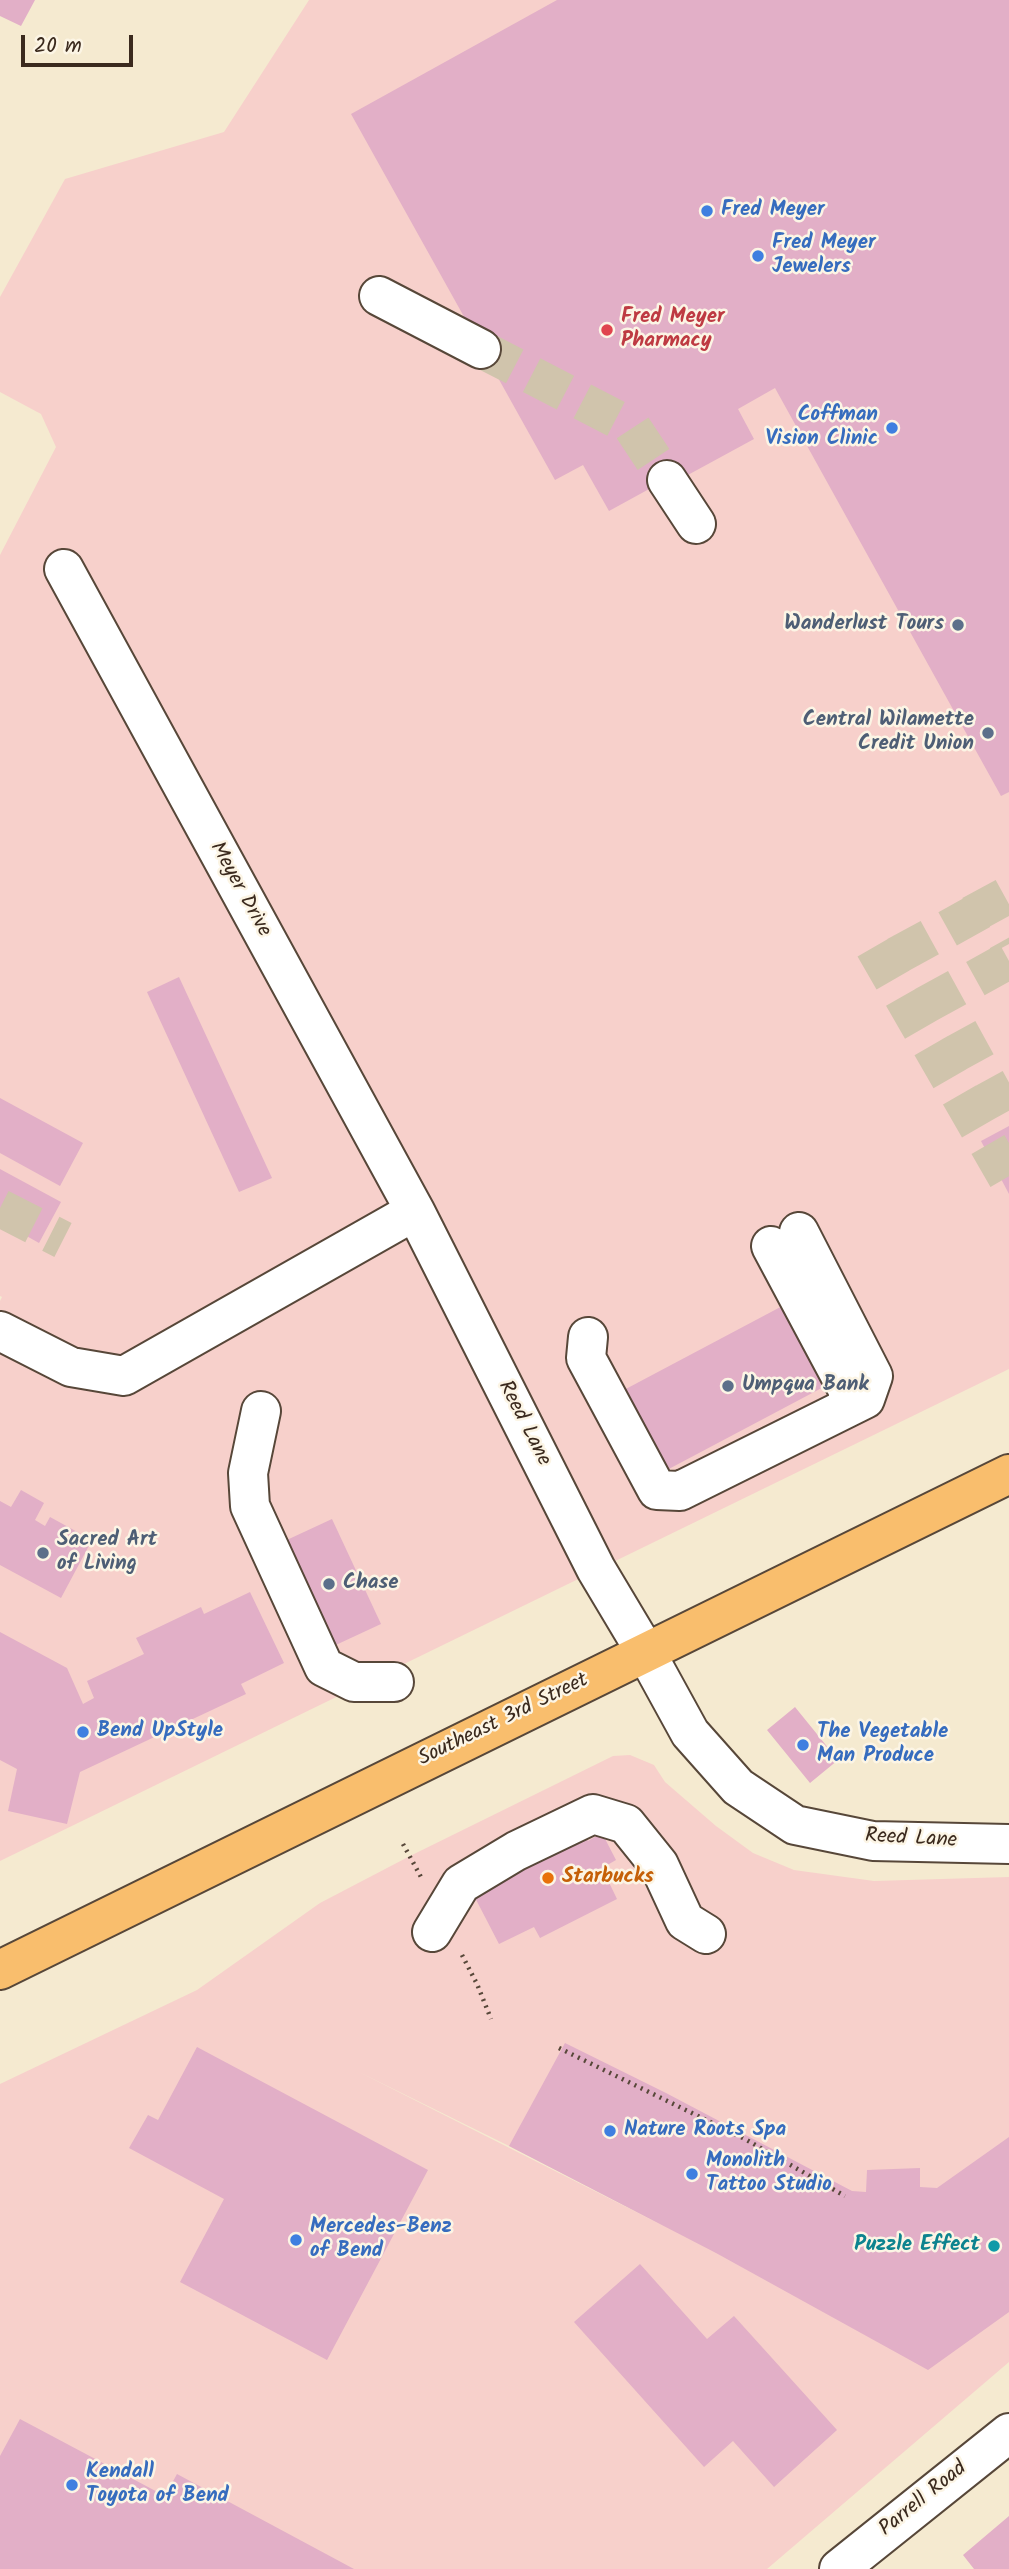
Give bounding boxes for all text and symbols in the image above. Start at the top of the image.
scale bar [24,21,136,65]
text: 20 m [34,30,82,63]
place label: Fred Meyer [721,198,825,224]
marker: Fred Meyer [699,203,715,219]
place label: Fred Meyer Jewelers [772,231,876,281]
marker: Fred Meyer Jewelers [750,248,766,264]
place label: Fred Meyer Pharmacy [621,305,725,355]
marker: Fred Meyer Pharmacy [599,322,615,338]
place label: Coffman Vision Clinic [765,403,878,453]
marker: Coffman Vision Clinic [884,420,900,436]
place label: Wanderlust Tours [784,612,944,638]
marker: Wanderlust Tours [950,617,966,633]
place label: Central Wilamette Credit Union [803,708,974,758]
marker: Central Wilamette Credit Union [980,725,996,741]
street label: Meyer Drive [203,838,275,942]
place label: Umpqua Bank [742,1373,869,1399]
street label: Reed Lane [491,1377,555,1471]
marker: Umpqua Bank [720,1378,736,1394]
place label: Sacred Art of Living [57,1528,157,1578]
marker: Sacred Art of Living [35,1545,51,1561]
place label: Chase [343,1571,399,1597]
marker: Chase [321,1576,337,1592]
street label: Southeast 3rd Street [415,1669,593,1773]
place label: Bend UpStyle [97,1719,223,1745]
place label: The Vegetable Man Produce [817,1720,948,1770]
marker: Bend UpStyle [75,1724,91,1740]
marker: The Vegetable Man Produce [795,1737,811,1753]
street label: Reed Lane [864,1825,958,1855]
place label: Starbucks [562,1865,654,1891]
marker: Starbucks [540,1870,556,1886]
place label: Nature Roots Spa [624,2118,786,2144]
marker: Nature Roots Spa [602,2123,618,2139]
place label: Monolith Tattoo Studio [706,2149,832,2199]
marker: Monolith Tattoo Studio [684,2166,700,2182]
place label: Mercedes-Benz of Bend [310,2215,452,2265]
marker: Mercedes-Benz of Bend [288,2232,304,2248]
place label: Puzzle Effect [854,2233,980,2259]
marker: Puzzle Effect [986,2238,1002,2254]
street label: Parrell Road [875,2457,973,2543]
place label: Kendall Toyota of Bend [86,2460,229,2510]
marker: Kendall Toyota of Bend [64,2477,80,2493]

